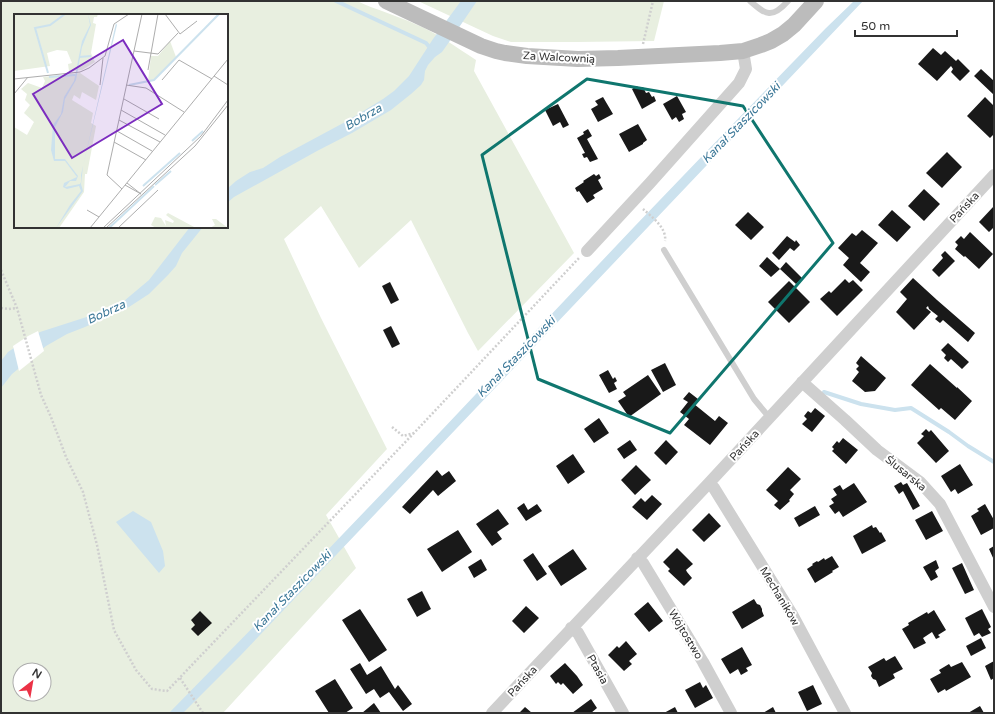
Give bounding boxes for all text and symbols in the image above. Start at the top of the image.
scale bar [855,12,957,38]
inset map [14,14,228,228]
text: 50 m [861,19,890,33]
street label: Za Walcownią [523,49,595,66]
water label: Kanał Staszicowski [699,78,784,166]
water label: Bobrza [342,101,384,133]
street label: Pańska [947,189,982,225]
water label: Bobrza [85,297,128,327]
water label: Kanał Staszicowski [474,312,559,400]
street label: Pańska [727,427,762,463]
street label: Ślusarska [882,452,930,494]
water label: Kanał Staszicowski [250,546,335,634]
street label: Mechaników [757,565,802,628]
street label: Wójtostwo [666,607,706,662]
street label: Ptasia [584,652,611,686]
north arrow [12,662,52,702]
street label: Pańska [505,663,540,699]
text: N [30,666,44,682]

